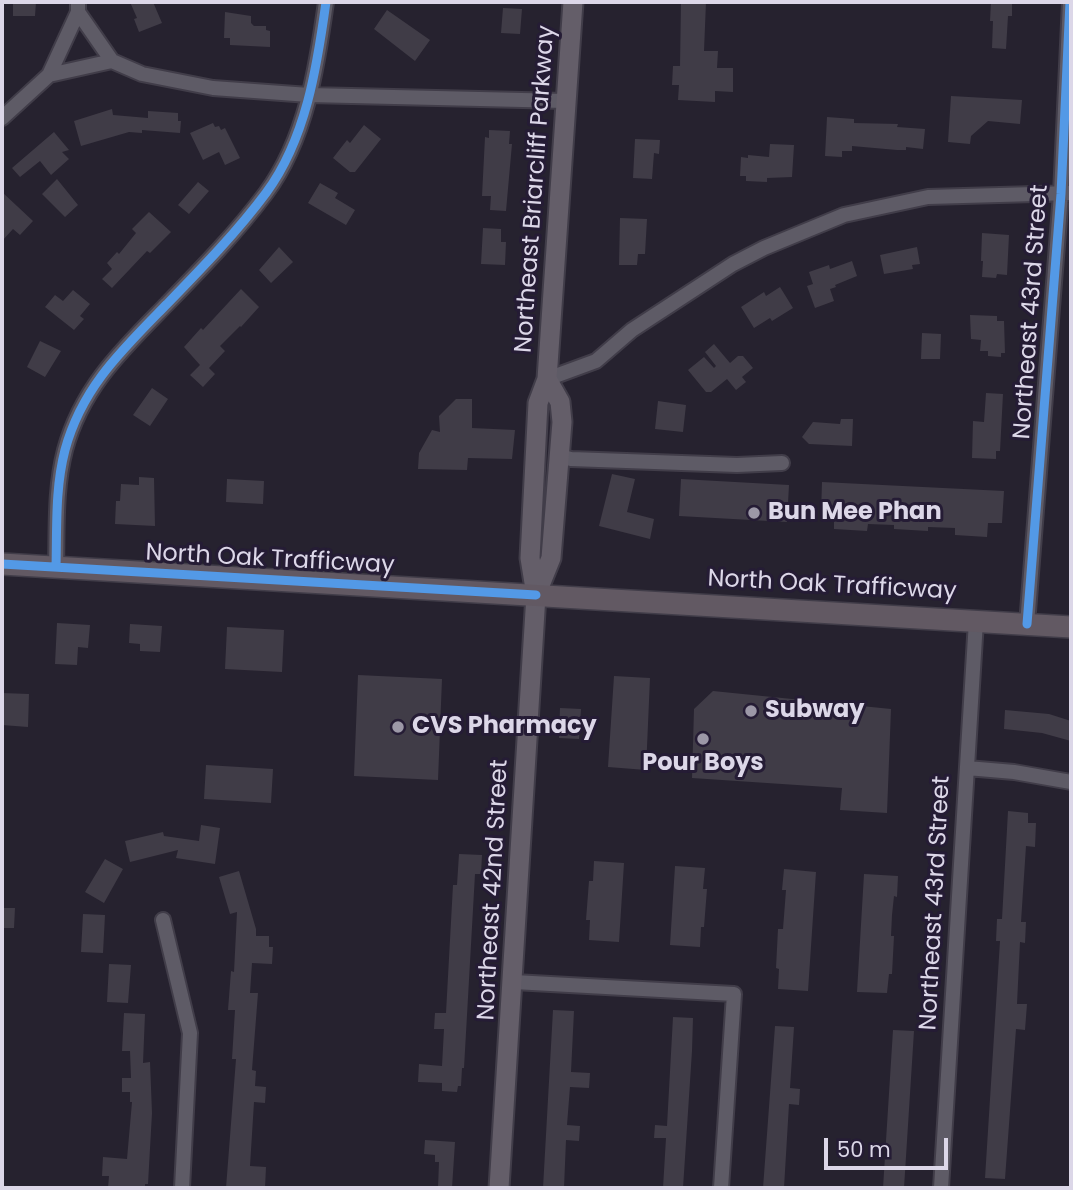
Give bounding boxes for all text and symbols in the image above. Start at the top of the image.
street label: Northeast Briarcliff Parkway [510,24,562,354]
street label: Northeast 43rd Street [1009,184,1055,440]
place label: Bun Mee Phan [768,499,942,527]
marker: Bun Mee Phan [746,505,762,521]
street label: North Oak Trafficway [145,539,395,581]
street label: North Oak Trafficway [707,565,957,607]
place label: Subway [765,697,864,725]
marker: Subway [743,703,759,719]
place label: CVS Pharmacy [412,713,597,741]
marker: CVS Pharmacy [390,719,406,735]
marker: Pour Boys [695,731,711,747]
place label: Pour Boys [642,750,764,778]
street label: Northeast 42nd Street [473,759,515,1021]
street label: Northeast 43rd Street [915,775,957,1031]
scale bar [828,1124,952,1168]
text: 50 m [837,1135,891,1164]

